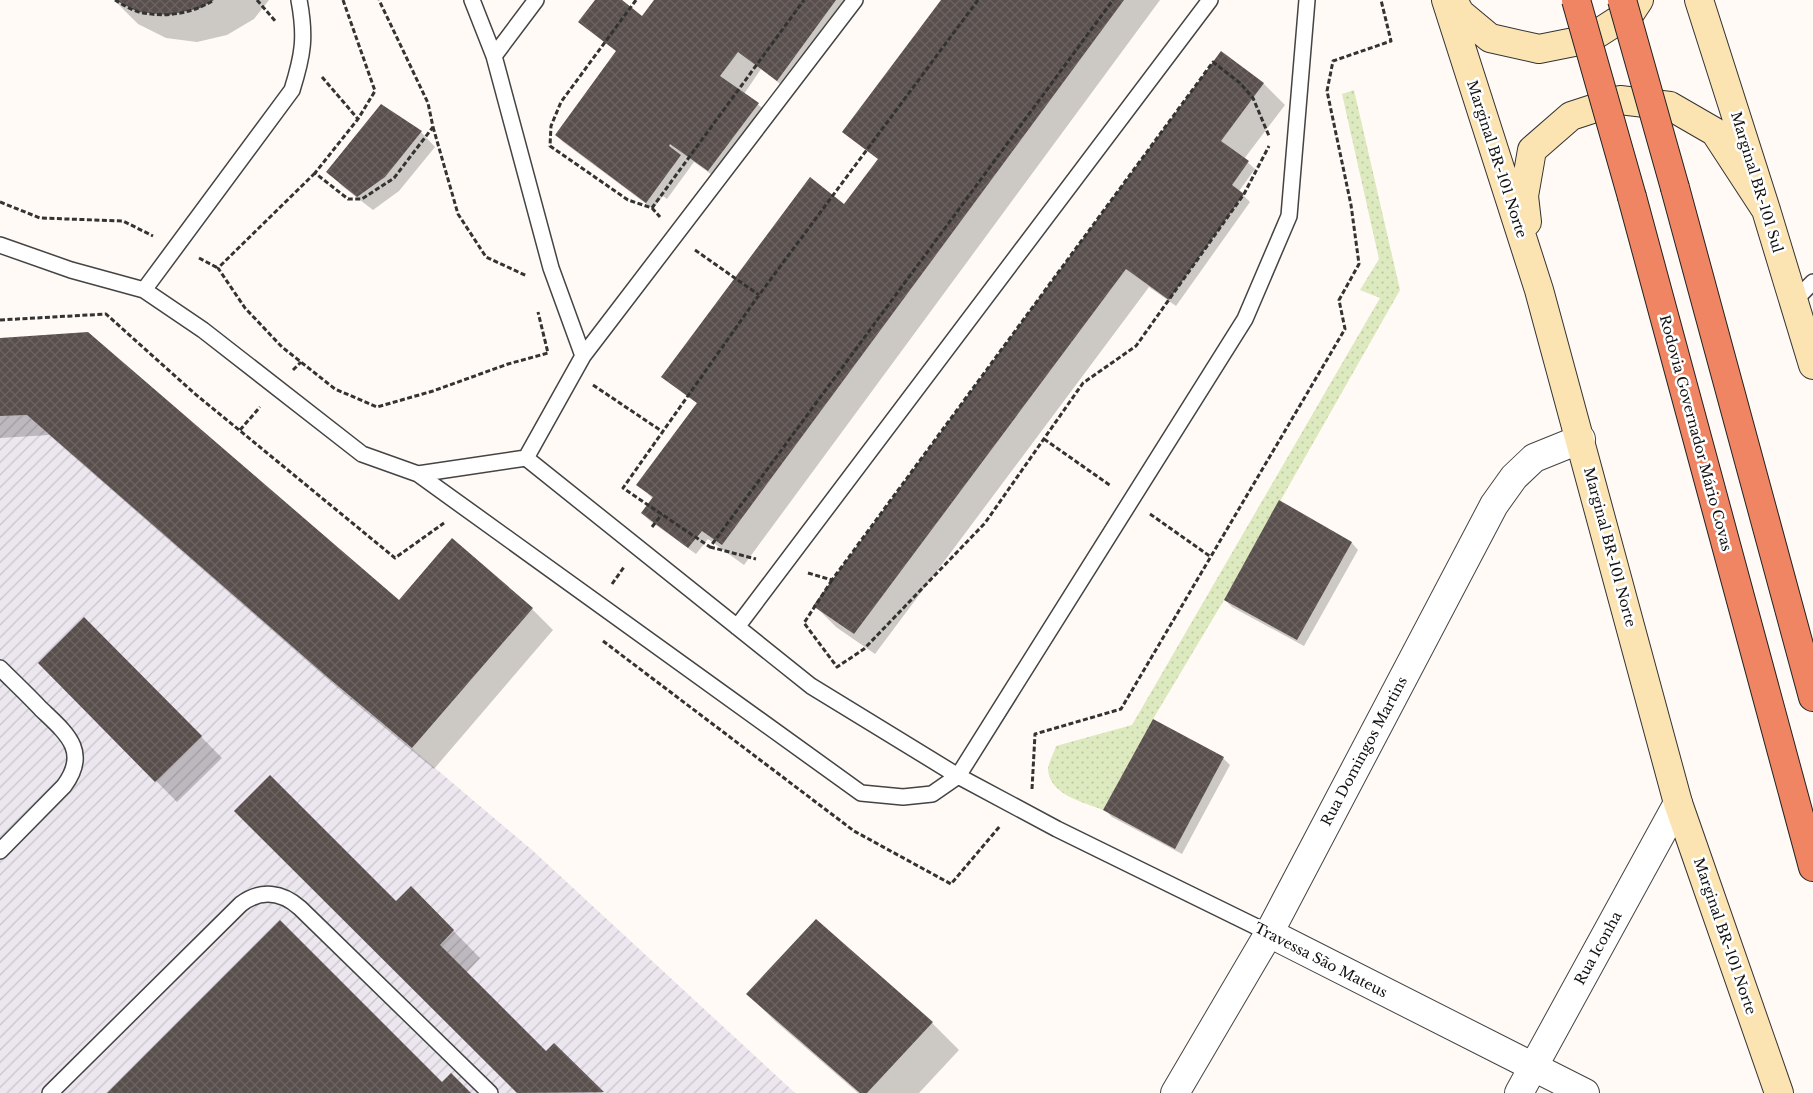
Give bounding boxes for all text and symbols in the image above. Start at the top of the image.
street label: Marginal BR-101 Norte [1463,78,1531,240]
street label: Marginal BR-101 Sul [1727,109,1787,255]
street label: Rodovia Governador Mário Covas [1656,313,1736,553]
street label: Marginal BR-101 Norte [1580,465,1640,629]
street label: Rua Domingos Martins [1317,673,1411,829]
street label: Marginal BR-101 Norte [1690,855,1760,1017]
street label: Rua Iconha [1570,908,1626,988]
street label: Travessa São Mateus [1251,919,1391,1001]

